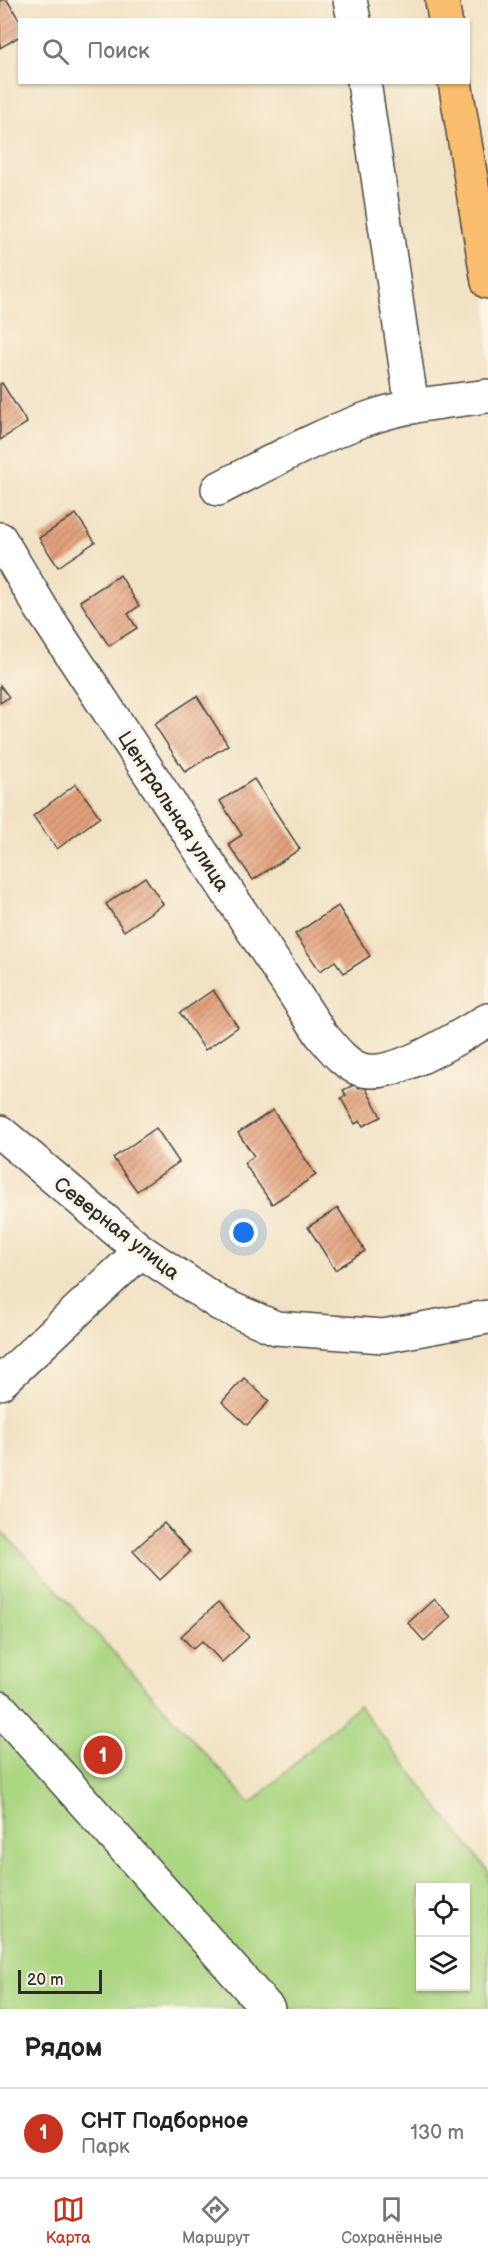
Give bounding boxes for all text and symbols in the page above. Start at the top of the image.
search box [18,18,470,84]
icon: search [39,35,72,68]
text: Поиск [87,38,150,65]
street label: Центральная улица [112,727,234,896]
street label: Северная улица [49,1172,184,1285]
your location [229,1218,258,1247]
pin: 1 [84,1732,122,1778]
map controls [416,1883,470,1991]
button: locate [416,1883,470,1937]
button: layers [416,1937,470,1991]
scale bar [18,1967,102,1994]
text: 20 m [27,1971,63,1990]
text: Рядом [24,2033,102,2064]
text: СНТ Подборное [81,2108,248,2135]
text: 1 [39,2121,48,2145]
text: 130 m [410,2121,464,2145]
text: Парк [81,2135,130,2159]
tab: Карта [46,2193,91,2248]
tab: Маршрут [182,2193,250,2248]
tab: Сохранённые [341,2193,442,2248]

